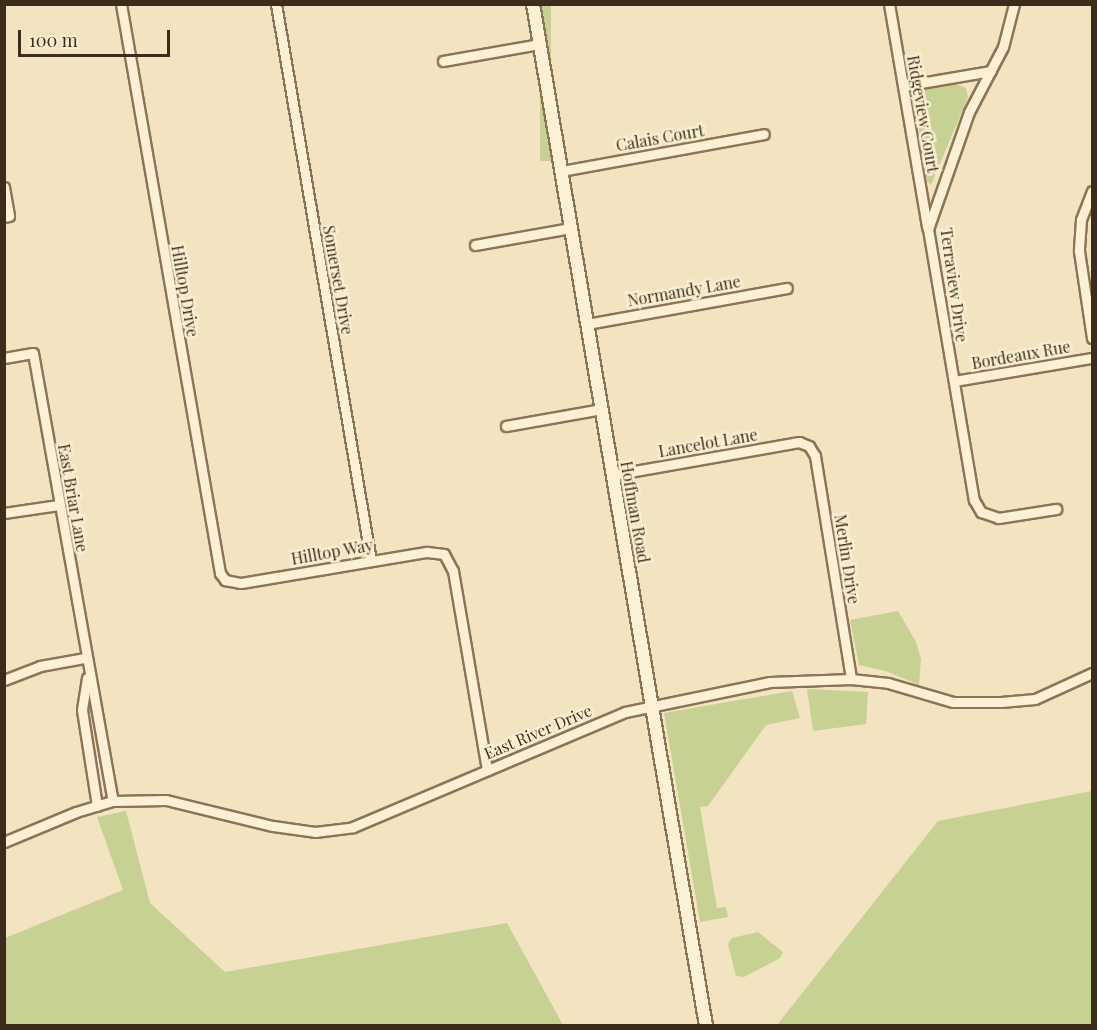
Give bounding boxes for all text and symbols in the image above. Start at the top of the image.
scale bar [21,18,172,56]
text: 100 m [29,28,78,52]
street label: Ridgeview Court [903,54,943,174]
street label: Calais Court [614,121,706,155]
street label: Somerset Drive [319,224,357,336]
street label: Terraview Drive [936,226,972,344]
street label: Hilltop Drive [167,244,203,338]
street label: Normandy Lane [626,272,742,310]
street label: Bordeaux Rue [970,337,1072,373]
street label: Lancelot Lane [657,425,759,461]
street label: East Briar Lane [54,442,92,554]
street label: Hoffman Road [617,460,653,564]
street label: Merlin Drive [830,513,864,605]
street label: Hilltop Way [289,535,375,569]
street label: East River Drive [481,701,595,763]

